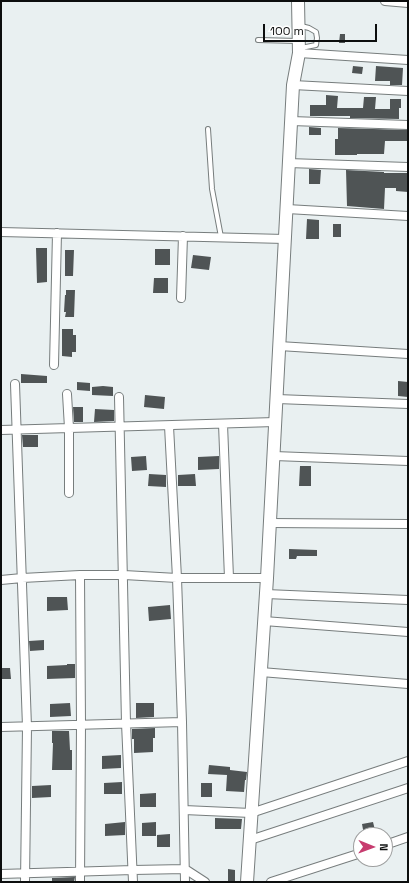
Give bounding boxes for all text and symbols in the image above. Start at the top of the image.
scale bar [265,16,379,42]
text: 100 m [270,23,304,39]
north arrow [353,827,393,867]
text: N [377,843,391,851]

